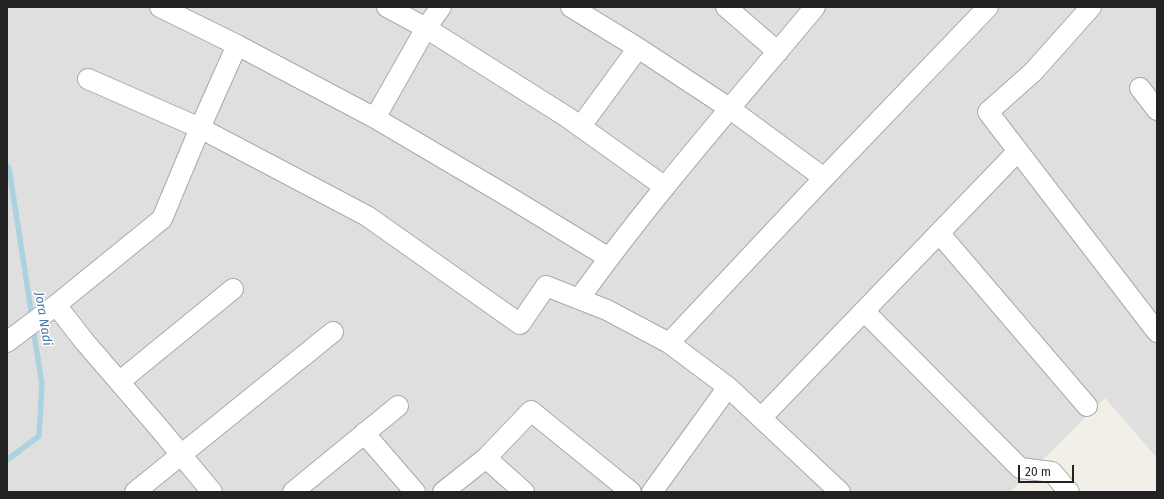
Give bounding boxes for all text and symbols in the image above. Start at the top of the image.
water label: Jora Nadi [31,291,55,347]
scale bar [1020,457,1076,483]
text: 20 m [1025,465,1051,479]

